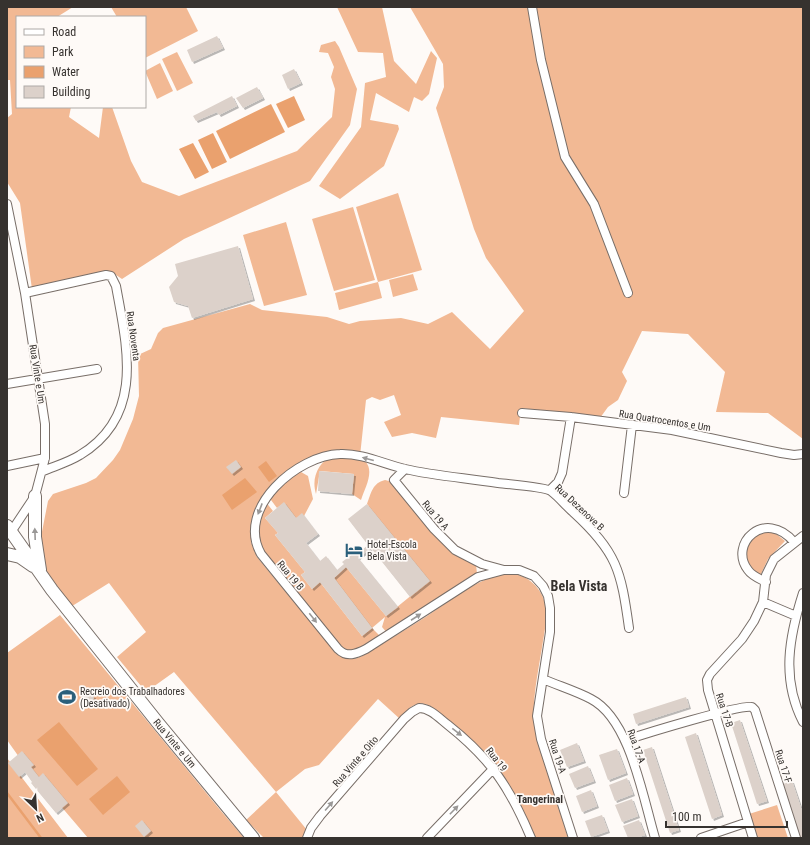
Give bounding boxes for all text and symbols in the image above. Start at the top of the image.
legend [16,16,146,108]
text: Road [52,25,76,39]
text: Park [52,45,74,59]
text: Water [52,65,80,79]
text: Building [52,85,90,99]
street label: Rua Noventa [125,311,142,362]
street label: Rua Vinte e Um [27,344,48,405]
street label: Rua Quatrocentos e Um [618,408,712,433]
one-way arrow [361,456,373,462]
street label: Rua Dezenove B [553,482,606,533]
street label: Rua 19 A [420,498,451,532]
one-way arrow [256,503,262,515]
one-way arrow [32,528,39,540]
place label: Hotel-Escola Bela Vista [367,539,417,562]
hotel icon: Hotel-Escola Bela Vista [344,540,364,560]
street label: Rua 19 B [275,558,306,592]
district label: Bela Vista [551,578,608,594]
one-way arrow [309,613,318,624]
one-way arrow [411,613,421,621]
place label: Recreio dos Trabalhadores (Desativado) [80,686,185,710]
sports icon: Recreio dos Trabalhadores (Desativado) [57,687,77,707]
street label: Rua 17-B [714,692,735,729]
street label: Rua Vinte e Um [151,717,198,770]
one-way arrow [452,728,463,737]
street label: Rua 17-A [625,728,648,765]
street label: Rua Vinte e Oito [331,734,380,789]
street label: Rua 19-A [547,738,568,775]
street label: Rua 19 [484,745,509,773]
street label: Rua 17-F [773,748,794,784]
north arrow [16,789,56,829]
district label: Tangerinal [517,793,563,806]
one-way arrow [324,801,333,811]
scale bar [666,803,787,829]
one-way arrow [449,805,459,815]
text: N [34,810,46,825]
text: 100 m [672,810,702,824]

